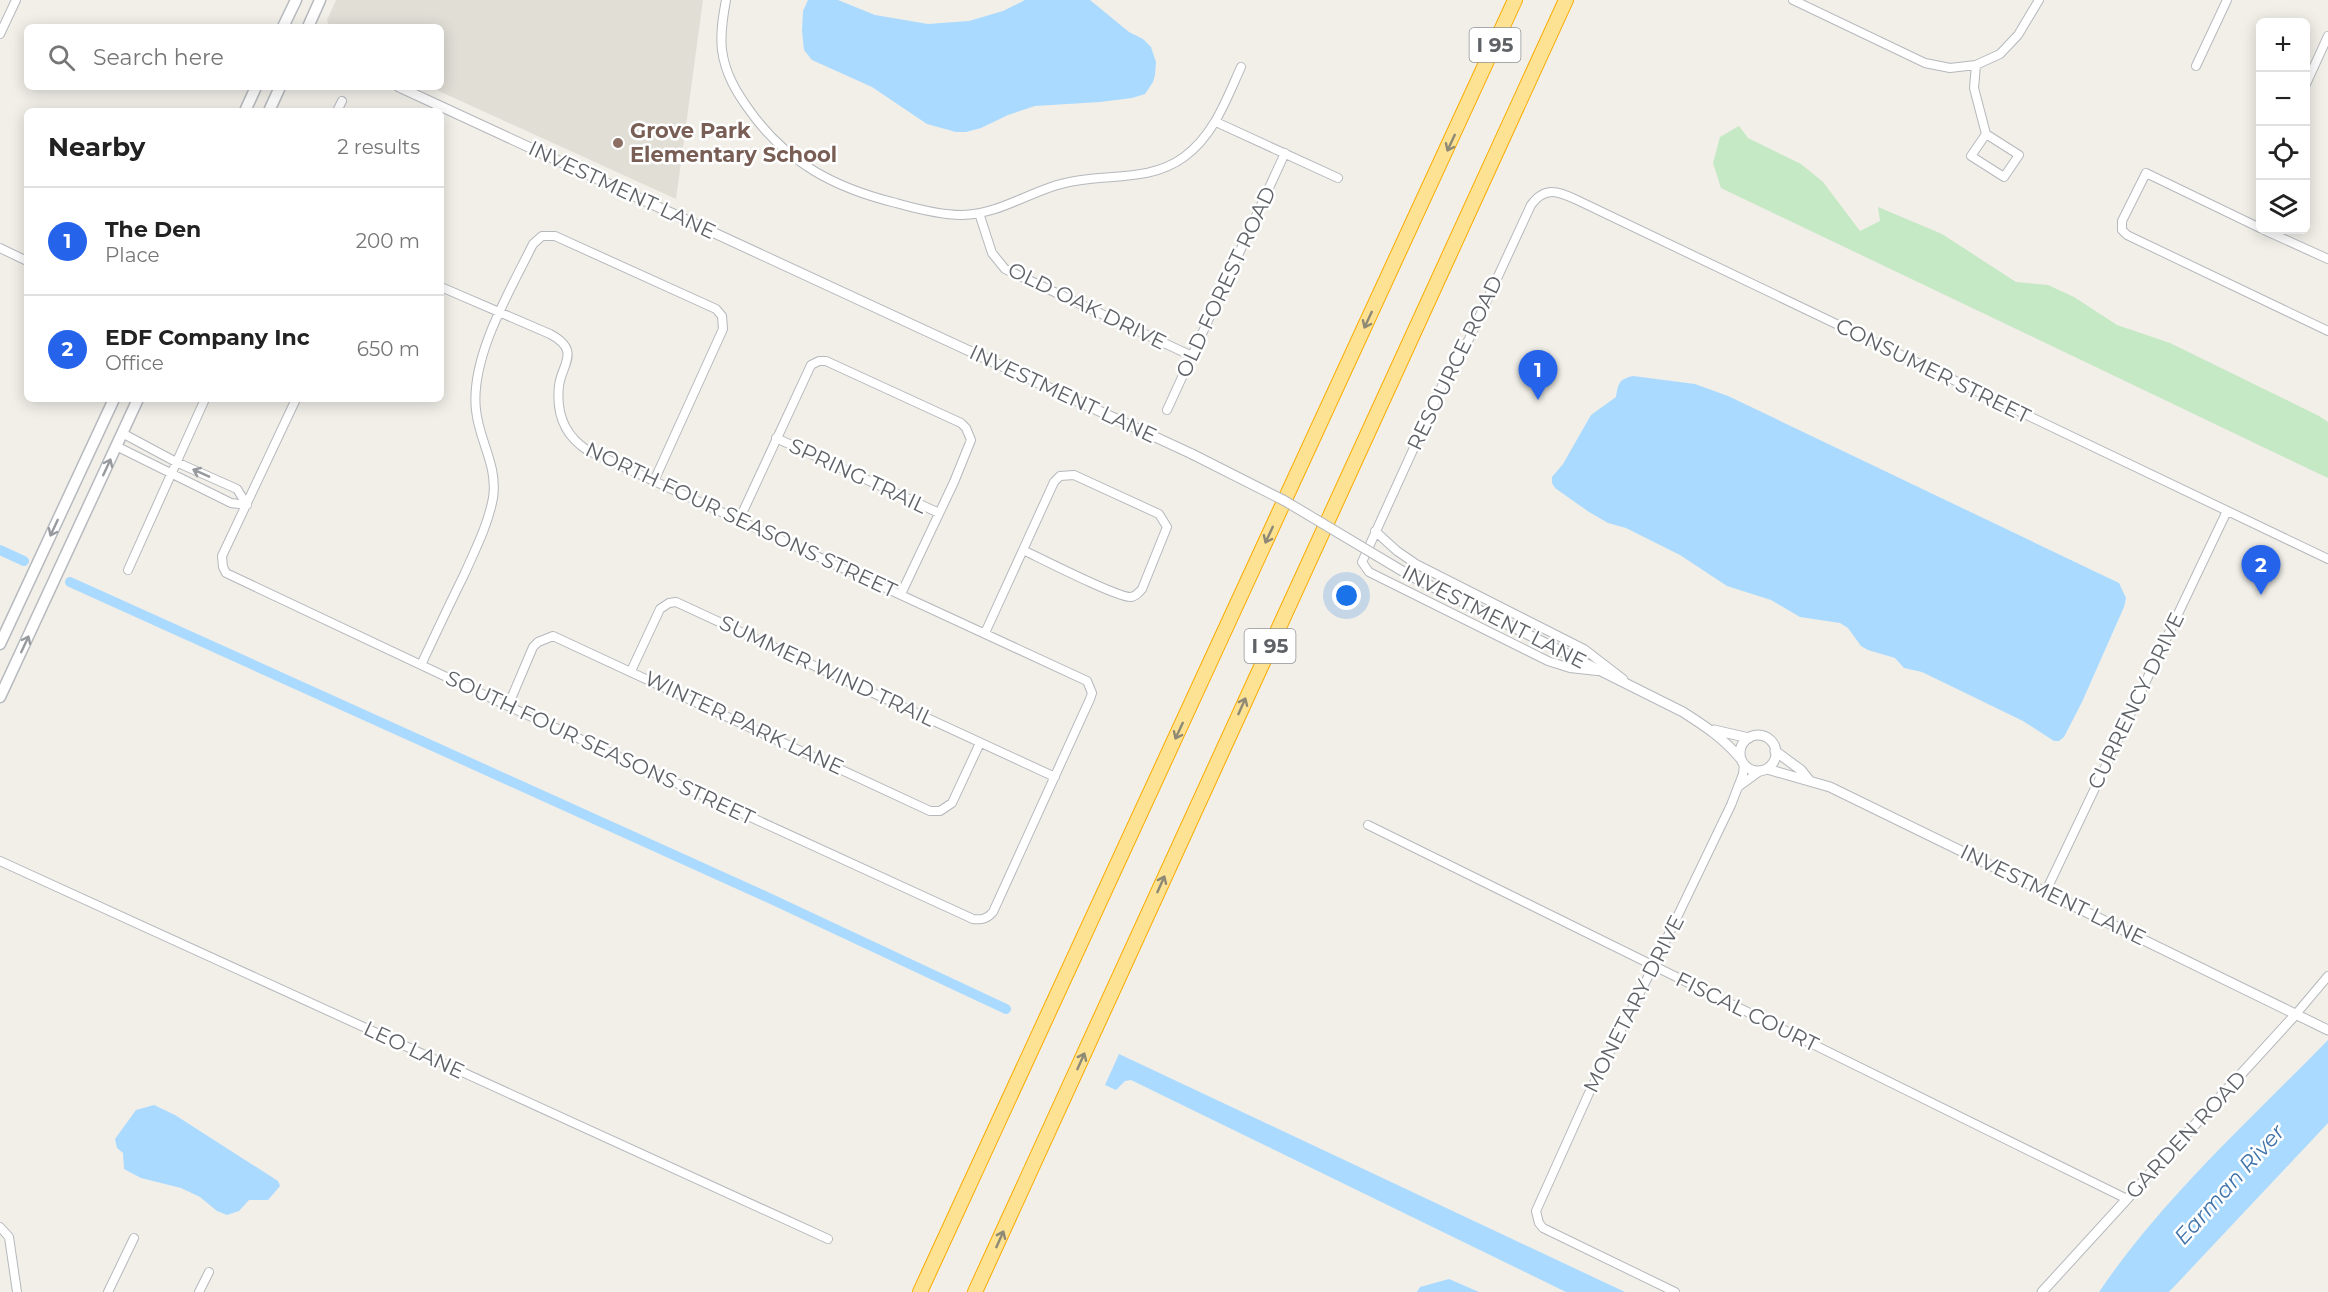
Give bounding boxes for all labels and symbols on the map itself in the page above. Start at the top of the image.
road number: I 95 [1470,28,1520,62]
place label: Grove Park Elementary School [630,118,837,167]
one-way arrow [1444,134,1456,152]
street label: INVESTMENT LANE [525,135,720,244]
marker: Grove Park Elementary School [611,136,625,150]
street label: OLD FOREST ROAD [1170,182,1281,381]
street label: OLD OAK DRIVE [1004,256,1170,355]
street label: RESOURCE ROAD [1401,271,1508,454]
one-way arrow [1362,310,1373,328]
street label: CONSUMER STREET [1832,313,2035,429]
street label: INVESTMENT LANE [966,339,1161,448]
pin: 1 [1518,350,1558,400]
street label: SPRING TRAIL [785,433,932,519]
street label: NORTH FOUR SEASONS STREET [582,436,901,603]
one-way arrow [101,459,113,477]
one-way arrow [192,466,210,478]
one-way arrow [47,519,59,537]
one-way arrow [1263,526,1275,544]
pin: 2 [2242,546,2280,595]
street label: INVESTMENT LANE [1398,559,1591,674]
your location [1332,581,1361,610]
street label: CURRENCY DRIVE [2082,608,2189,793]
street label: SUMMER WIND TRAIL [716,610,939,732]
road number: I 95 [1244,629,1296,663]
one-way arrow [19,636,31,654]
street label: SOUTH FOUR SEASONS STREET [442,665,759,830]
street label: WINTER PARK LANE [641,665,848,780]
one-way arrow [1237,698,1249,716]
one-way arrow [1172,722,1184,740]
street label: INVESTMENT LANE [1956,839,2150,950]
one-way arrow [1156,875,1168,893]
street label: MONETARY DRIVE [1578,911,1689,1097]
street label: FISCAL COURT [1672,966,1823,1057]
street label: LEO LANE [360,1015,468,1084]
one-way arrow [1075,1053,1087,1071]
street label: GARDEN ROAD [2120,1066,2251,1204]
water label: Earman River [2168,1118,2291,1250]
one-way arrow [994,1230,1006,1248]

